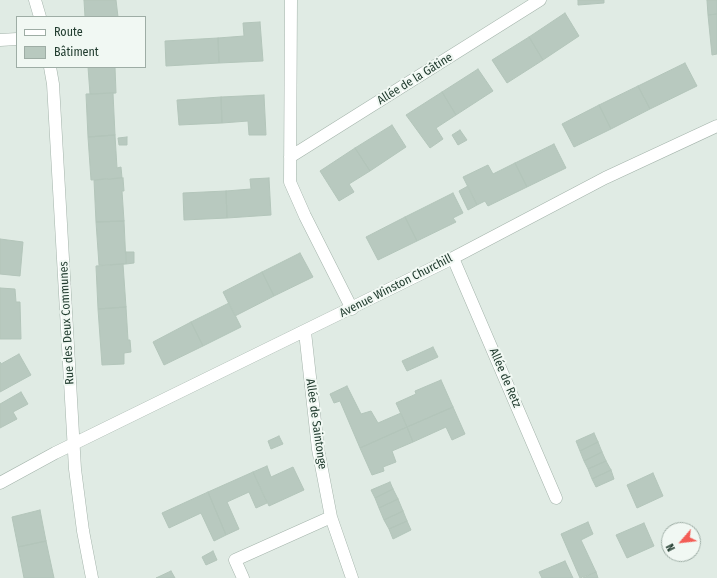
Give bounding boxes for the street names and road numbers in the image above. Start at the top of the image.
street label: Allée de la Gâtine [375,50,455,108]
street label: Avenue Winston Churchill [337,251,455,321]
street label: Rue des Deux Communes [57,261,77,385]
street label: Allée de Retz [486,346,524,410]
street label: Allée de Saintonge [303,378,329,470]

